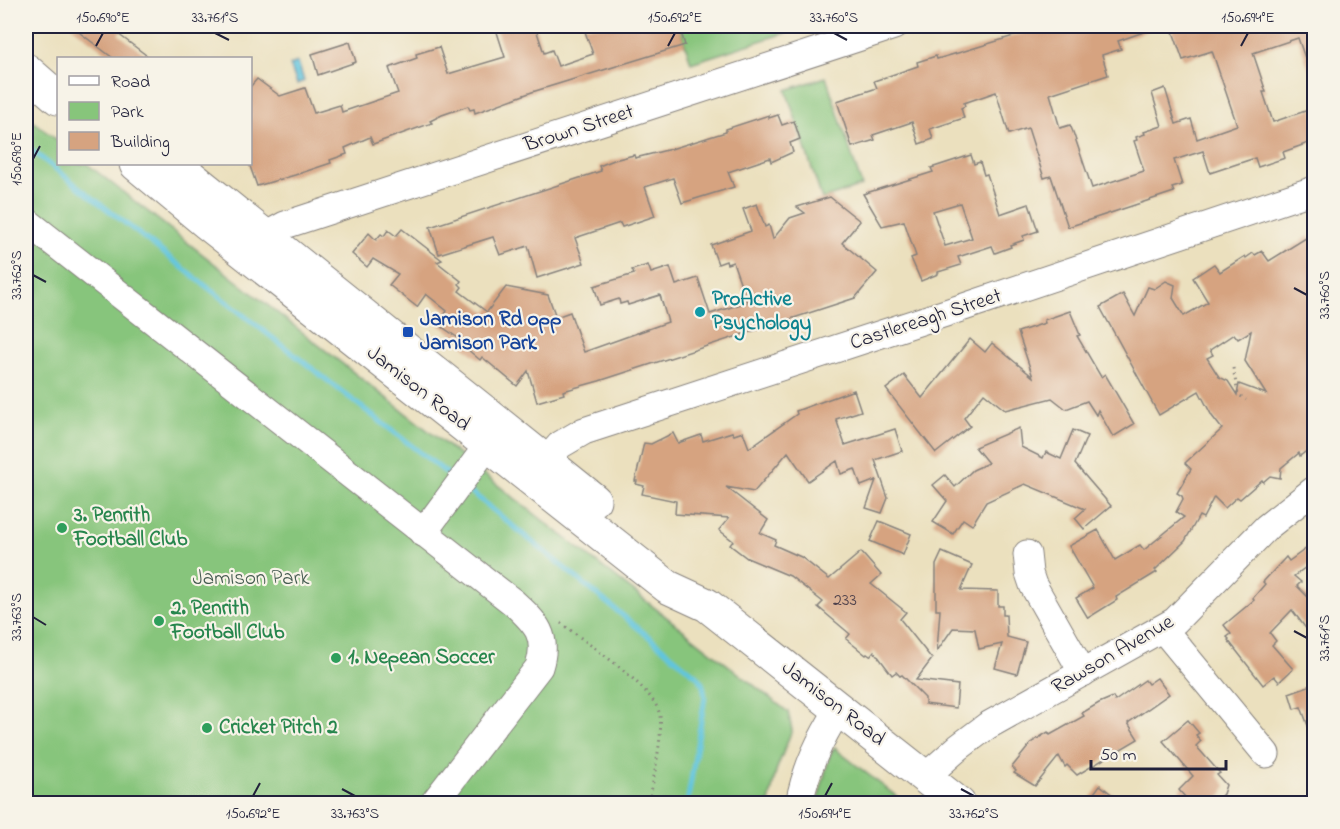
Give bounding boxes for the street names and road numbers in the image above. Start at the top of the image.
street label: Brown Street [519,97,638,161]
street label: Castlereagh Street [846,281,1006,361]
street label: Jamison Road [360,339,476,439]
street label: Rawson Avenue [1046,608,1180,702]
street label: Jamison Road [775,654,891,754]

